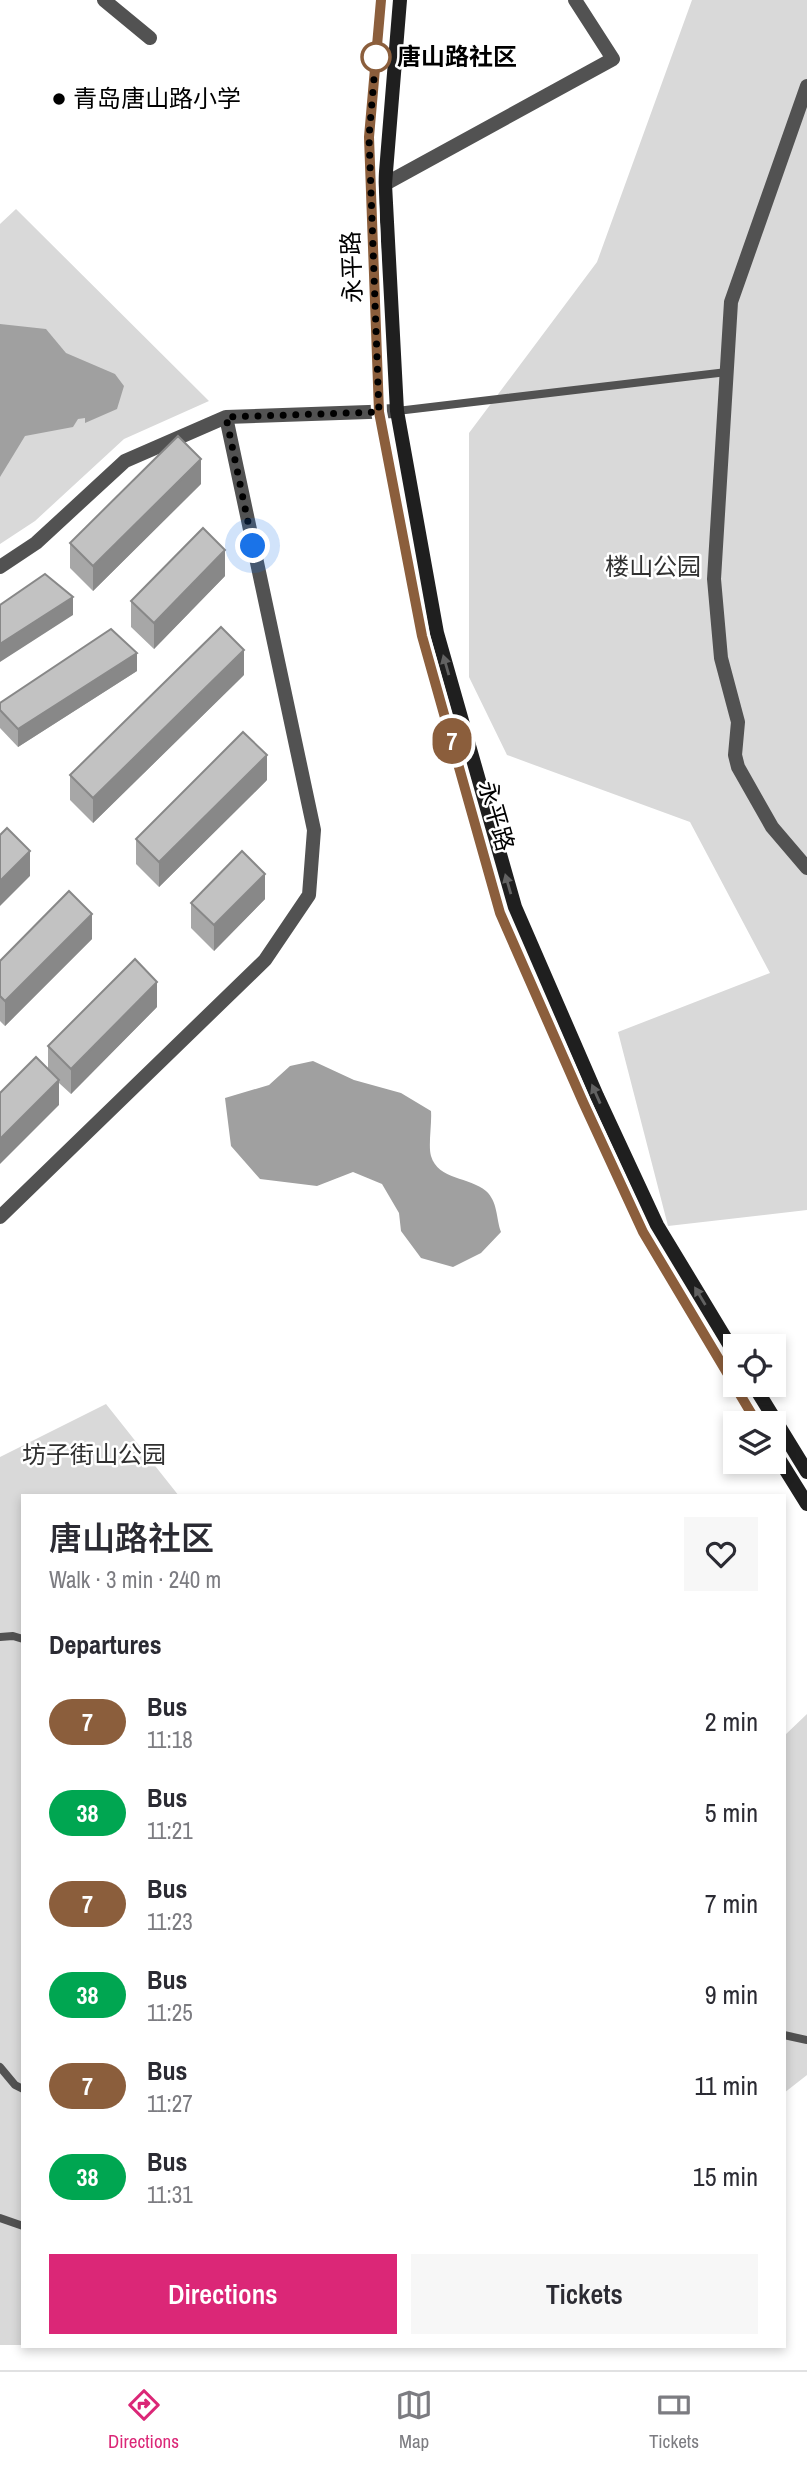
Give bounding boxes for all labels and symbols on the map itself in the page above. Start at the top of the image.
place label: 唐山路社区 [397,40,517,72]
marker: 唐山路社区 [361,42,391,72]
place label: 青岛唐山路小学 [73,82,241,114]
marker: 青岛唐山路小学 [51,91,67,107]
street label: 永平路 [334,230,368,304]
your location [235,528,270,563]
park label: 楼山公园 [605,550,701,582]
one-way arrow [440,654,451,676]
line badge: 7 [429,718,475,764]
street label: 永平路 [472,777,522,855]
one-way arrow [503,873,513,894]
one-way arrow [590,1083,601,1104]
one-way arrow [693,1286,706,1305]
park label: 坊子街山公园 [22,1438,166,1470]

